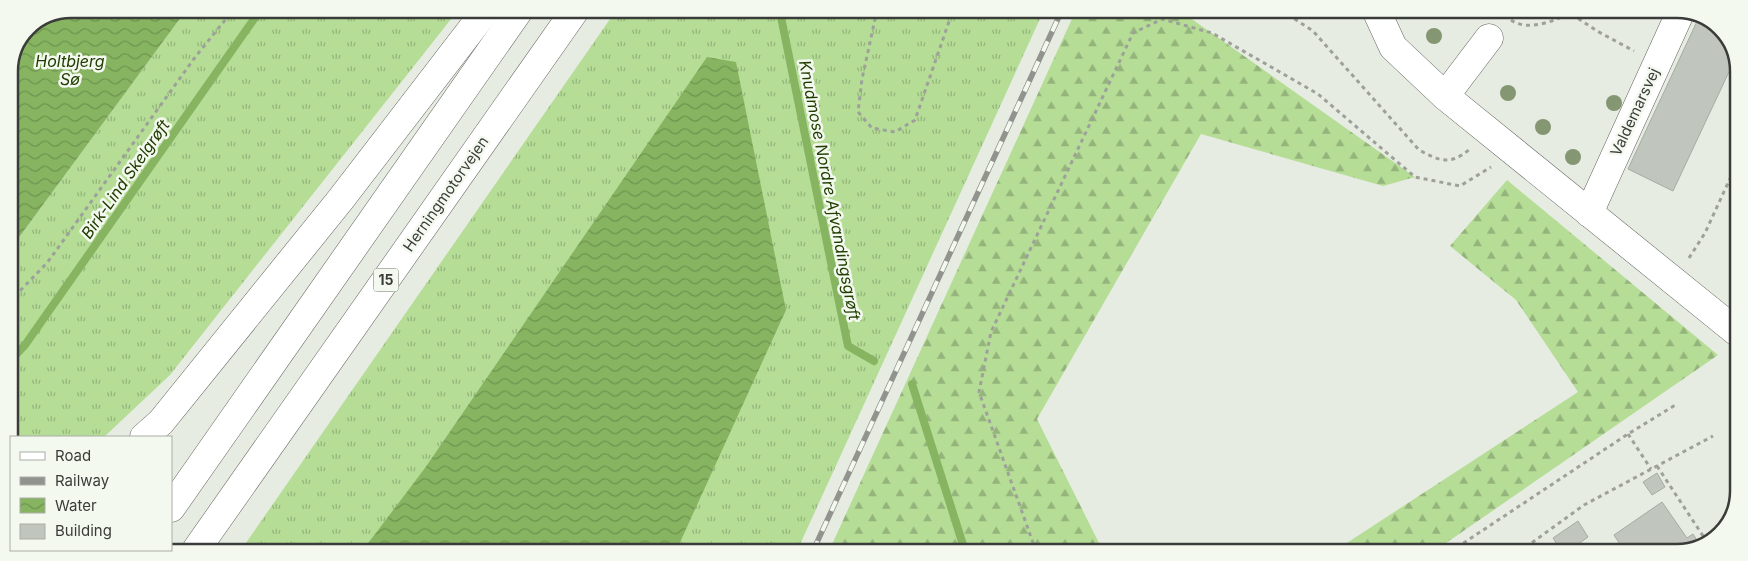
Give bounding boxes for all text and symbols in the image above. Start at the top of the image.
water label: Holtbjerg Sø [35,51,105,89]
water label: Knudmose Nordre Afvandingsgrøft [795,58,865,322]
street label: Valdemarsvej [1606,65,1663,159]
water label: Birk-Lind Skelgrøft [77,115,174,242]
street label: Herningmotorvejen [399,132,492,255]
road number: 15 [374,268,398,292]
legend [10,436,172,551]
text: Road [55,446,91,465]
text: Railway [55,471,110,490]
text: Water [55,496,97,515]
text: Building [55,521,112,540]

